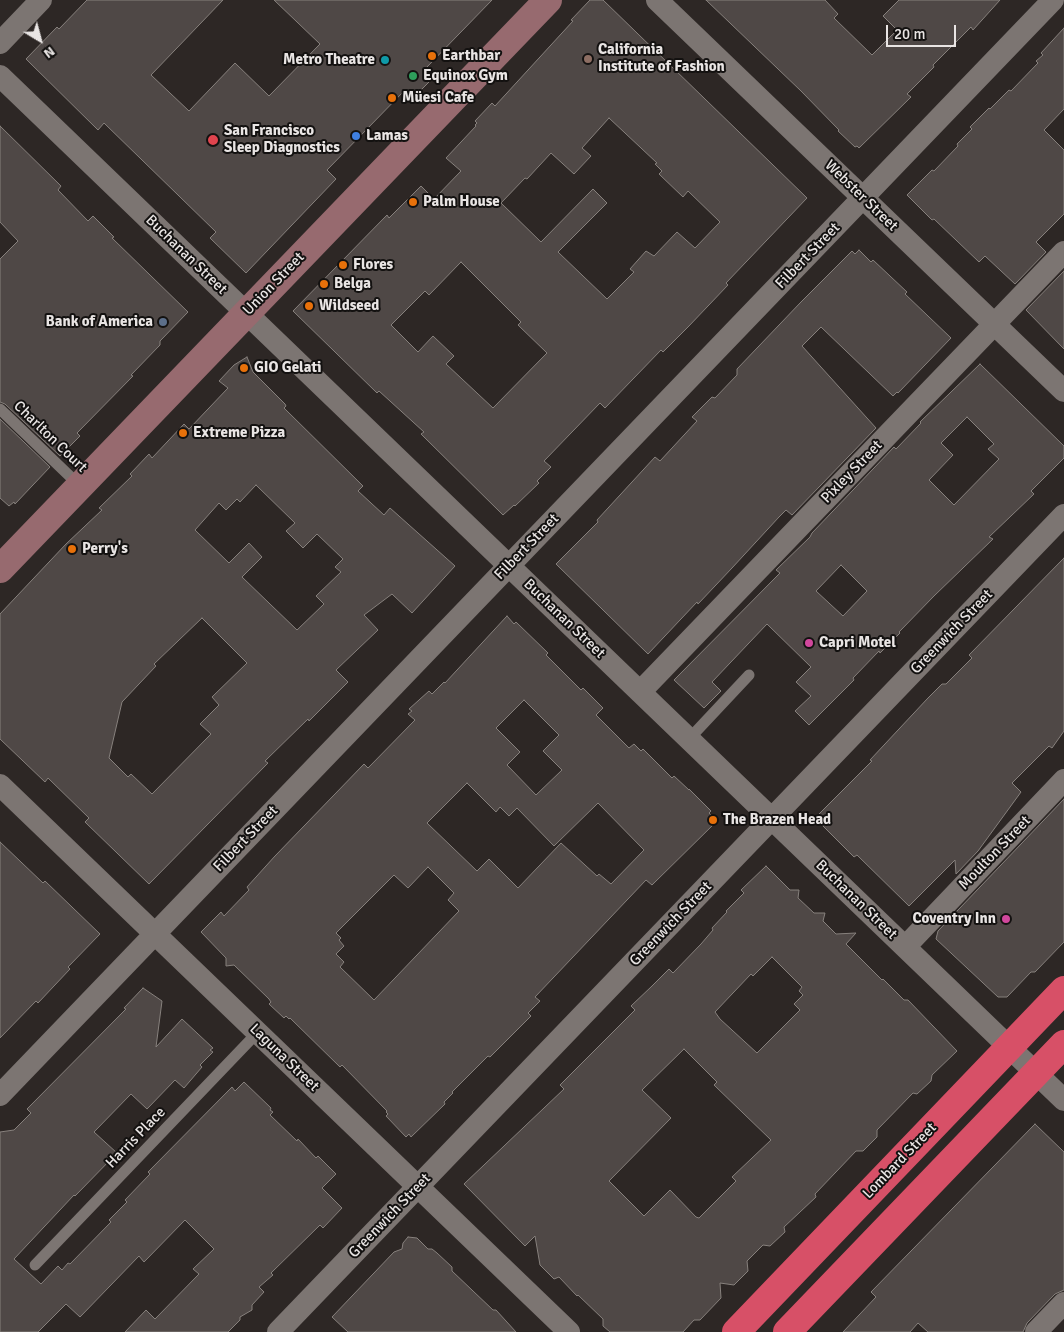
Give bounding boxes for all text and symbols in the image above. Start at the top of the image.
north arrow [15,15,65,65]
scale bar [889,15,959,47]
text: 20 m [894,25,925,43]
place label: California Institute of Fashion [598,41,725,76]
text: N [40,43,58,62]
place label: Earthbar [442,47,500,65]
marker: Earthbar [426,50,438,62]
place label: Metro Theatre [283,51,375,69]
marker: California Institute of Fashion [582,53,594,65]
marker: Metro Theatre [379,54,391,66]
place label: Equinox Gym [423,67,508,85]
marker: Equinox Gym [407,70,419,82]
place label: Müesi Cafe [402,89,474,107]
marker: Müesi Cafe [386,92,398,104]
place label: San Francisco Sleep Diagnostics [224,122,340,157]
place label: Lamas [366,127,408,145]
marker: Lamas [350,130,362,142]
marker: San Francisco Sleep Diagnostics [206,133,220,147]
street label: Webster Street [821,157,901,235]
place label: Palm House [423,193,500,211]
marker: Palm House [407,196,419,208]
street label: Buchanan Street [141,212,231,298]
street label: Filbert Street [772,219,844,293]
street label: Union Street [240,249,308,319]
place label: Flores [353,256,393,274]
marker: Flores [337,259,349,271]
place label: Belga [334,275,371,293]
marker: Belga [318,278,330,290]
place label: Wildseed [319,297,379,315]
marker: Wildseed [303,300,315,312]
place label: Bank of America [46,313,153,331]
marker: Bank of America [157,316,169,328]
place label: GIO Gelati [254,359,322,377]
marker: GIO Gelati [238,362,250,374]
street label: Charlton Court [10,398,90,476]
place label: Extreme Pizza [193,424,285,442]
marker: Extreme Pizza [177,427,189,439]
street label: Pixley Street [818,437,886,507]
street label: Filbert Street [491,510,563,584]
place label: Perry's [82,540,128,558]
marker: Perry's [66,543,78,555]
street label: Buchanan Street [519,576,609,662]
street label: Greenwich Street [907,586,997,678]
place label: Capri Motel [819,634,896,652]
marker: Capri Motel [803,637,815,649]
street label: Filbert Street [210,802,282,876]
place label: The Brazen Head [723,811,831,829]
street label: Moulton Street [955,812,1035,894]
marker: The Brazen Head [707,814,719,826]
street label: Buchanan Street [811,857,901,943]
street label: Greenwich Street [626,878,716,970]
place label: Coventry Inn [913,910,996,928]
marker: Coventry Inn [1000,913,1012,925]
street label: Laguna Street [246,1020,322,1096]
street label: Harris Place [102,1104,170,1172]
street label: Lombard Street [859,1119,941,1203]
street label: Greenwich Street [345,1170,435,1262]

